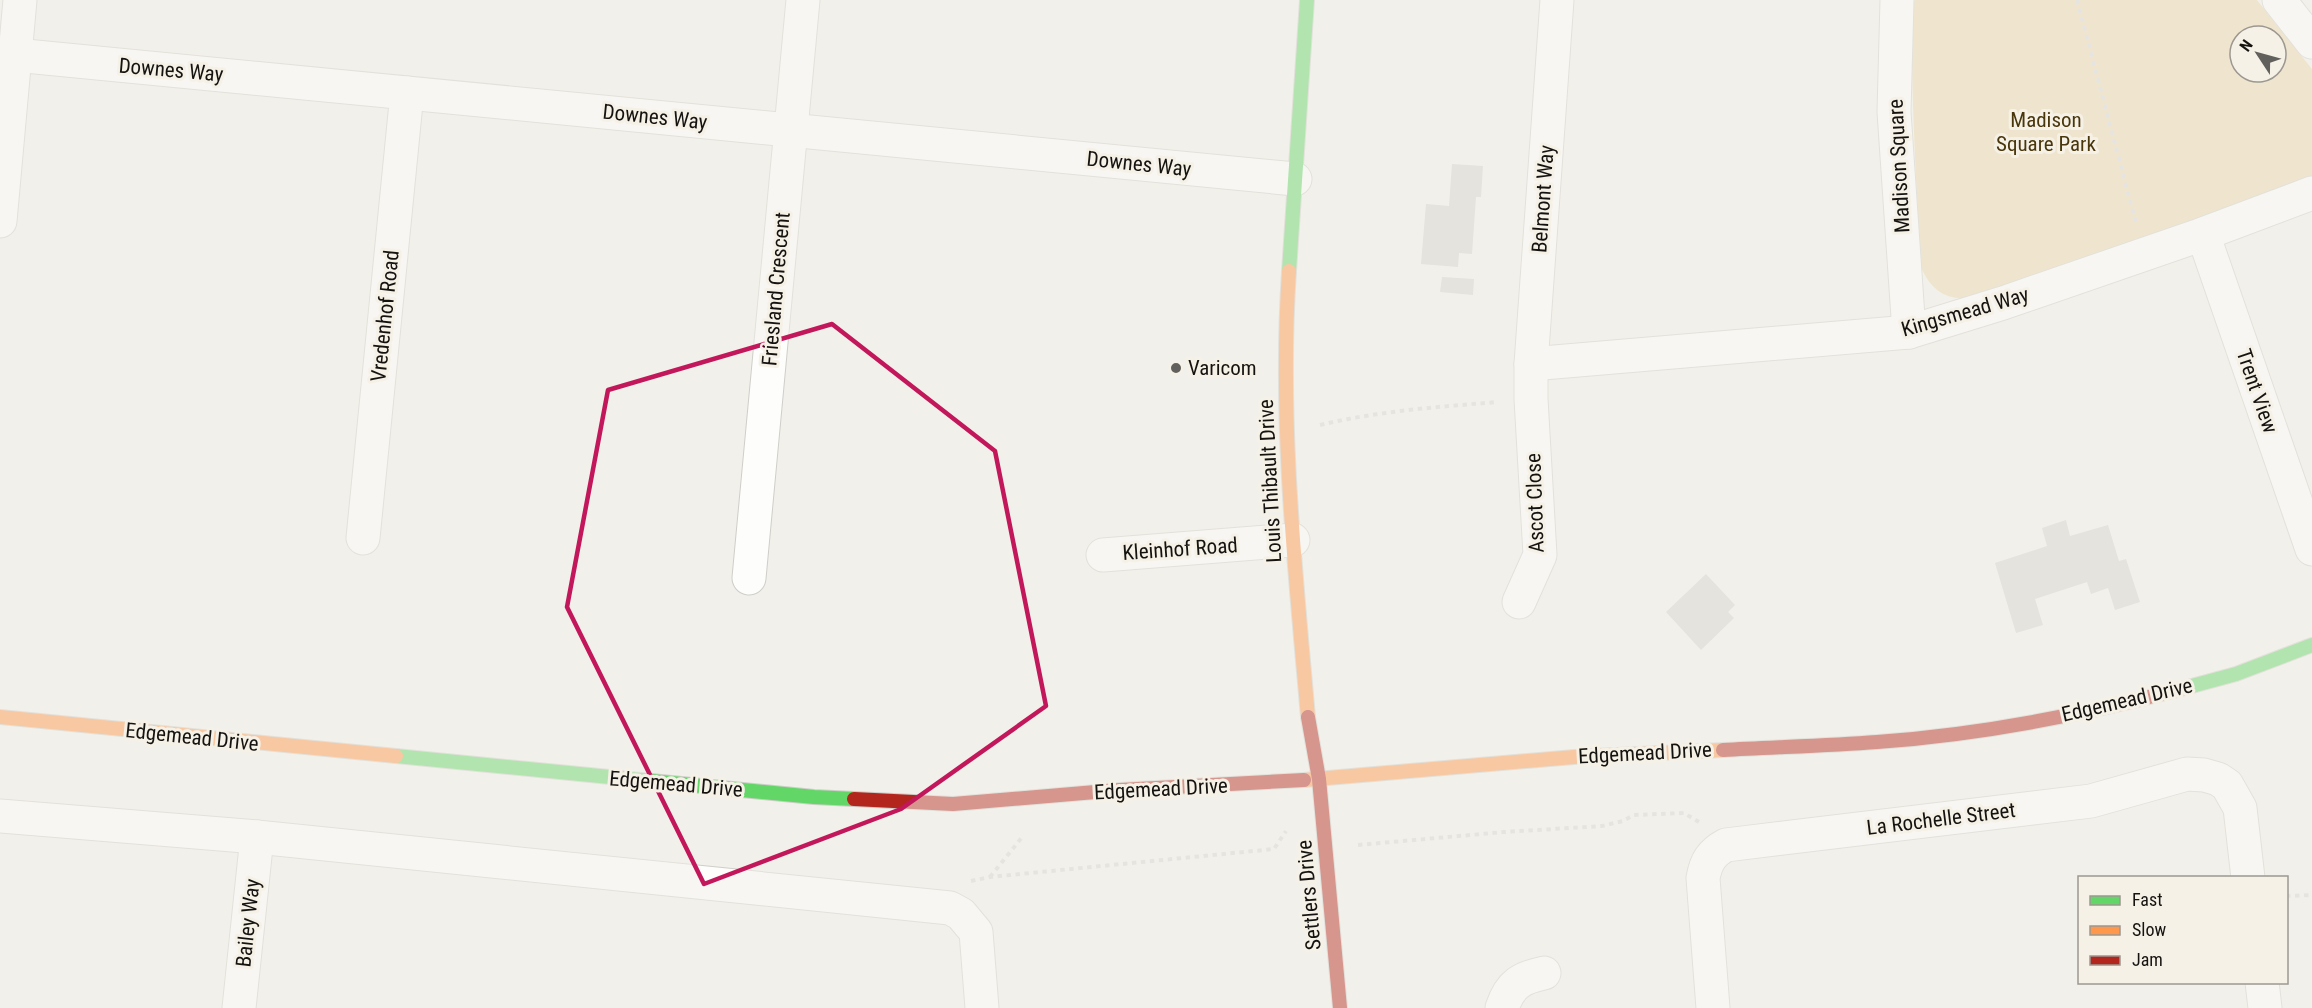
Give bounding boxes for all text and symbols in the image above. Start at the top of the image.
north arrow [2228,24,2288,84]
text: N [2236,36,2257,55]
street label: Downes Way [118,53,225,87]
street label: Madison Square [1884,98,1914,234]
street label: Downes Way [602,100,709,134]
park label: Madison Square Park [1996,108,2096,156]
street label: Belmont Way [1527,144,1559,254]
street label: Downes Way [1086,147,1193,181]
street label: Friesland Crescent [757,211,795,367]
street label: Vredenhof Road [366,249,404,383]
street label: Kingsmead Way [1898,282,2032,342]
street label: Trent View [2231,346,2283,437]
place label: Varicom [1188,356,1257,380]
marker: Varicom [1169,361,1183,375]
street label: Louis Thibault Drive [1254,398,1286,563]
street label: Ascot Close [1521,453,1549,553]
street label: Kleinhof Road [1122,533,1238,565]
street label: Edgemead Drive [2059,673,2195,727]
street label: Edgemead Drive [124,718,260,756]
street label: Edgemead Drive [1578,738,1713,768]
street label: Edgemead Drive [608,766,744,802]
street label: Edgemead Drive [1094,774,1229,804]
street label: La Rochelle Street [1865,798,2017,840]
street label: Settlers Drive [1292,839,1326,951]
legend [2078,876,2288,984]
street label: Bailey Way [231,877,265,968]
text: Fast [2132,889,2163,910]
text: Slow [2132,919,2167,940]
text: Jam [2132,949,2163,970]

